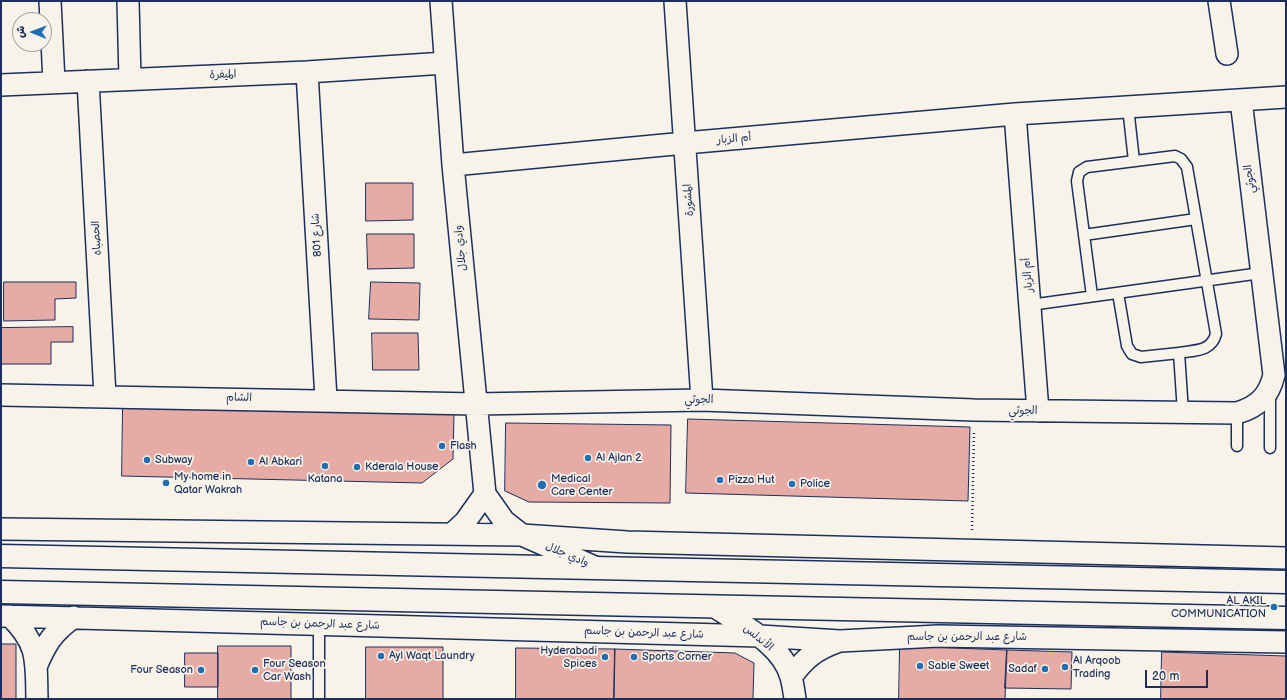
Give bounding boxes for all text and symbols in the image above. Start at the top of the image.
north arrow [12,12,52,52]
text: ش [14,26,27,38]
street label: الميفرة [209,68,237,82]
street label: أم الزبار [716,131,752,147]
street label: الجوثي [1242,164,1258,194]
street label: المشورة [681,183,697,217]
street label: شارع 801 [309,213,325,257]
street label: الحصباه [90,220,104,256]
street label: وادي جلال [452,224,470,272]
street label: أم الزبار [1020,257,1036,293]
street label: الشام [226,391,252,405]
street label: الجوثي [685,393,713,407]
street label: الجوثي [1009,404,1037,418]
place label: Flash [450,439,477,453]
marker: Flash [437,441,447,451]
place label: Al Ajlan 2 [596,451,642,465]
place label: Subway [155,453,192,467]
marker: Al Ajlan 2 [583,453,593,463]
marker: Subway [142,455,152,465]
place label: Al Abkari [259,455,302,469]
marker: Al Abkari [246,457,256,467]
place label: Kderala House [365,460,439,474]
marker: Katana [320,461,330,471]
marker: Kderala House [352,462,362,472]
place label: My home in Qatar Wakrah [174,470,242,496]
place label: Katana [308,472,342,486]
place label: Medical Care Center [551,472,612,498]
place label: Pizza Hut [728,473,775,487]
marker: Pizza Hut [715,475,725,485]
place label: Police [800,477,830,491]
marker: My home in Qatar Wakrah [161,478,171,488]
marker: Medical Care Center [536,479,548,491]
marker: Police [787,479,797,489]
street label: وادي جلال [543,540,591,570]
place label: AL AKIL COMMUNICATION [1171,594,1266,620]
marker: AL AKIL COMMUNICATION [1269,602,1279,612]
street label: شارع عبد الرحمن بن جاسم [260,615,380,633]
street label: الأندلس [740,622,776,654]
street label: شارع عبد الرحمن بن جاسم [584,624,704,642]
street label: شارع عبد الرحمن بن جاسم [907,630,1027,644]
place label: Hyderabadi Spices [540,644,597,670]
place label: Ayl Waqt Laundry [389,649,475,663]
place label: Sports Corner [642,650,712,664]
marker: Ayl Waqt Laundry [376,651,386,661]
marker: Hyderabadi Spices [600,652,610,662]
marker: Sports Corner [629,652,639,662]
place label: Al Arqoob Trading [1073,654,1121,680]
place label: Four Season Car Wash [263,657,326,683]
place label: Sable Sweet [928,659,989,673]
marker: Sable Sweet [915,661,925,671]
place label: Sadaf [1008,662,1037,676]
marker: Al Arqoob Trading [1060,662,1070,672]
scale bar [1147,662,1210,688]
place label: Four Season [130,663,193,677]
marker: Sadaf [1040,664,1050,674]
marker: Four Season [196,665,206,675]
marker: Four Season Car Wash [250,665,260,675]
text: 20 m [1152,669,1179,684]

